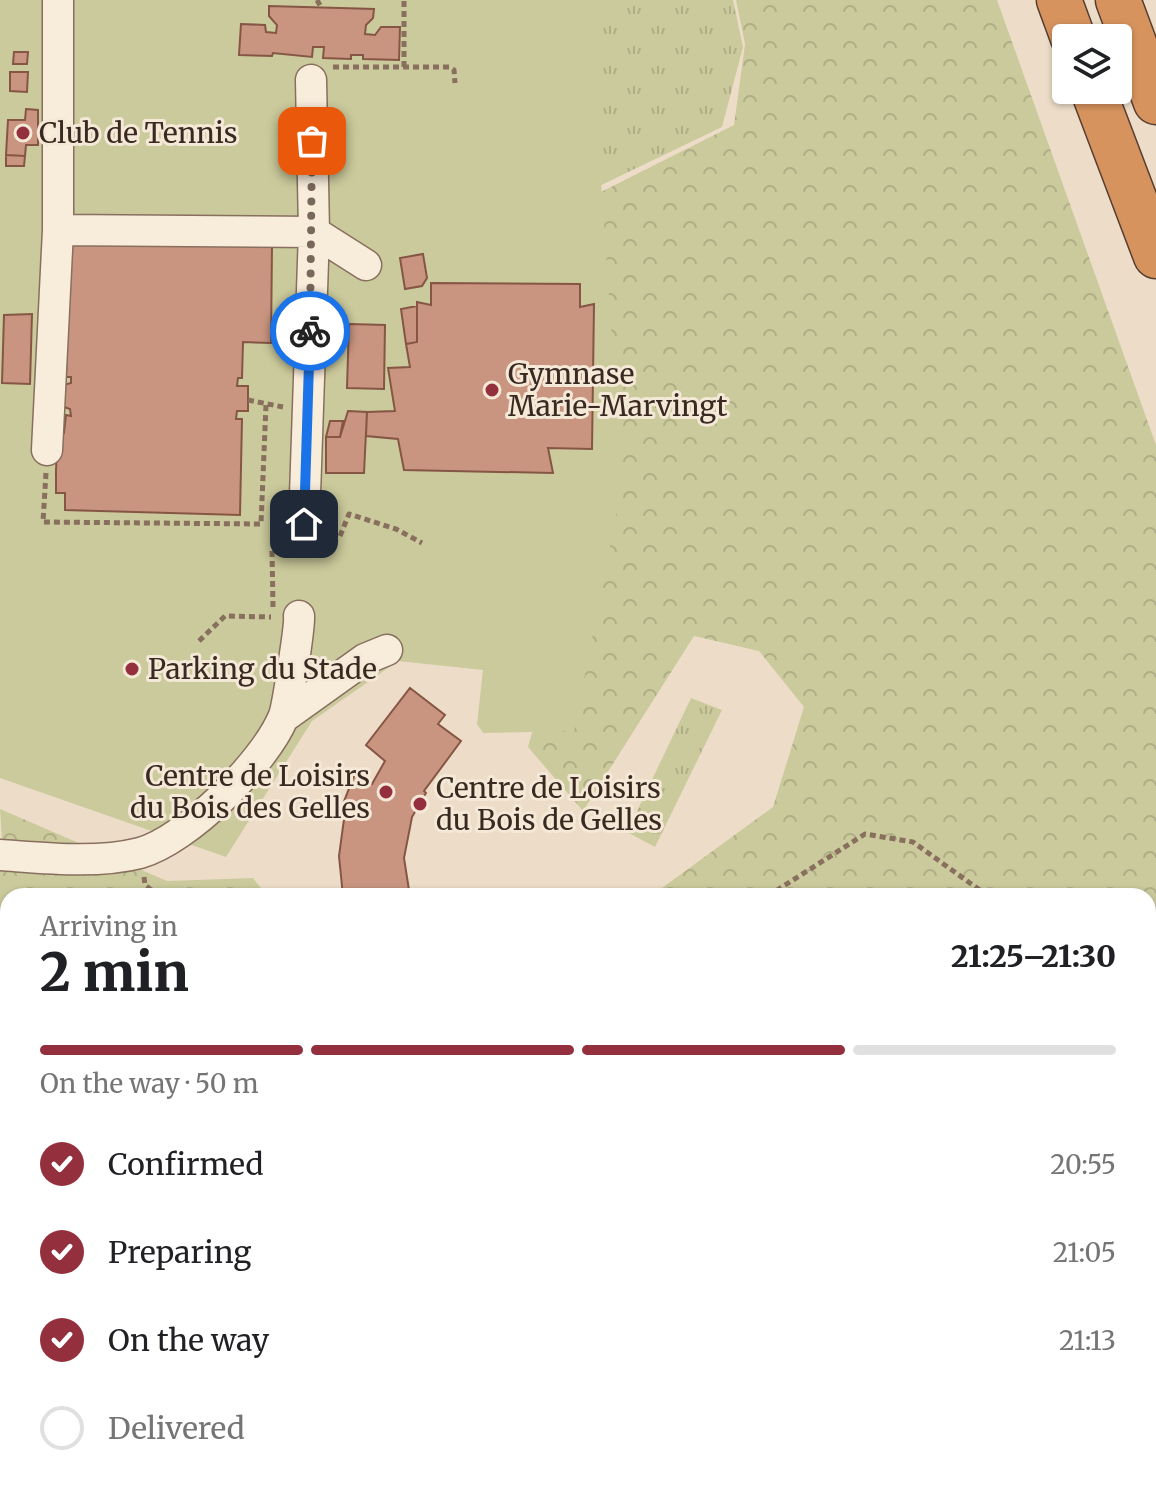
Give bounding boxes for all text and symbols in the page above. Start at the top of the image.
map controls [1052,24,1132,104]
button: layers [1052,24,1132,104]
pin [278,107,346,175]
place label: Club de Tennis [39,115,238,151]
icon: bag [290,119,334,163]
marker: Club de Tennis [14,124,32,142]
courier [270,291,350,371]
icon: bike [288,309,332,353]
place label: Gymnase Marie-Marvingt [508,356,727,424]
marker: Gymnase Marie-Marvingt [483,381,501,399]
pin [270,490,338,558]
icon: home [282,502,326,546]
place label: Parking du Stade [148,651,377,687]
marker: Parking du Stade [123,660,141,678]
place label: Centre de Loisirs du Bois des Gelles [130,758,370,826]
place label: Centre de Loisirs du Bois de Gelles [436,770,662,838]
marker: Centre de Loisirs du Bois des Gelles [377,783,395,801]
marker: Centre de Loisirs du Bois de Gelles [411,795,429,813]
text: Arriving in [40,910,178,943]
text: 21:25–21:30 [951,937,1116,975]
text: 2 min [40,940,189,1005]
text: On the way · 50 m [40,1067,259,1100]
icon: check [40,1142,84,1186]
text: Confirmed [108,1145,263,1183]
text: 20:55 [1050,1148,1116,1181]
icon: check [40,1230,84,1274]
text: Preparing [108,1233,251,1271]
text: 21:05 [1053,1236,1116,1269]
icon: check [40,1318,84,1362]
text: On the way [108,1321,269,1359]
text: 21:13 [1059,1324,1116,1357]
text: Delivered [108,1409,245,1447]

